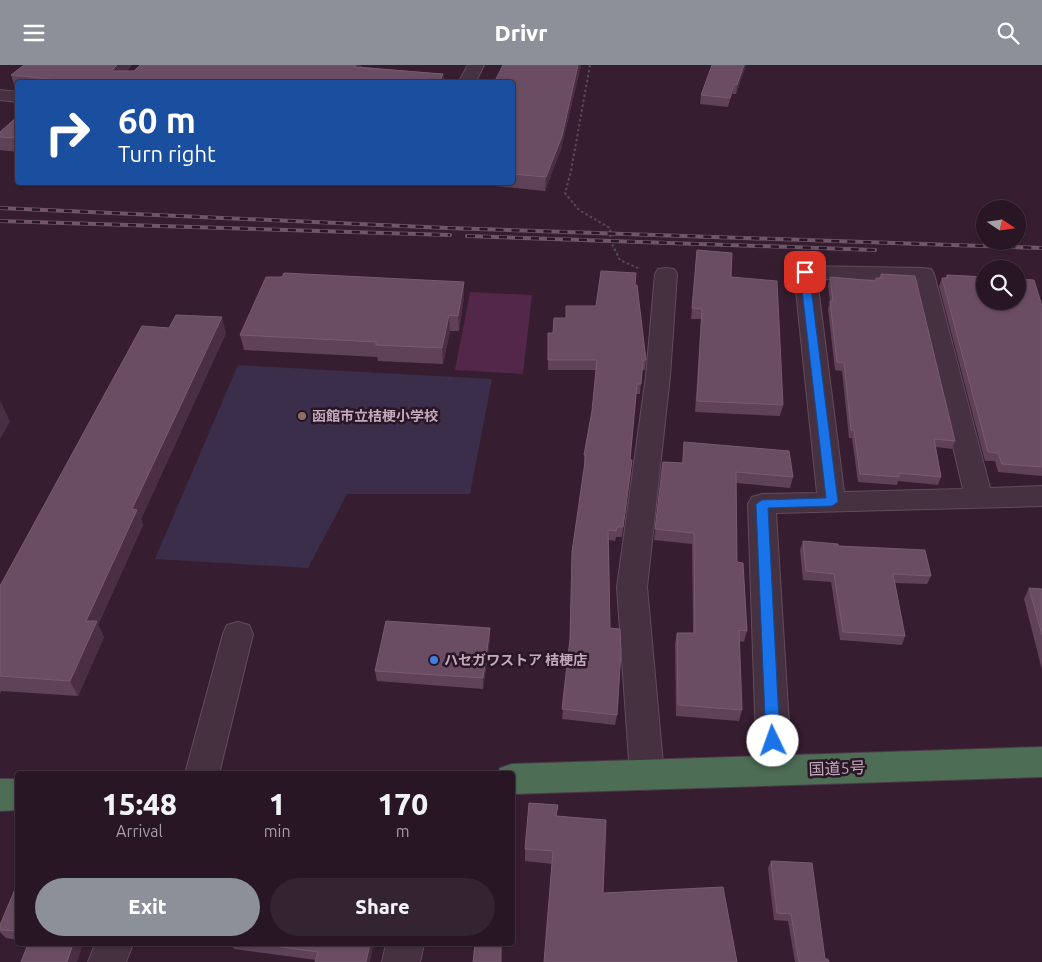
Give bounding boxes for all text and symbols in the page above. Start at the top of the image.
icon: menu [20,19,48,47]
icon: search [994,19,1022,47]
text: Drivr [495,20,547,45]
icon: right [35,100,100,165]
text: 60 m [118,100,196,140]
text: Turn right [118,141,216,166]
north arrow [976,200,1026,250]
map controls [976,200,1026,310]
pin [784,251,826,293]
icon: arrive [791,258,819,286]
button: search [976,260,1026,310]
place label: 函館市立桔梗小学校 [312,408,438,424]
marker: 函館市立桔梗小学校 [296,410,308,422]
place label: ハセガワストア 桔梗店 [444,652,587,668]
marker: ハセガワストア 桔梗店 [428,654,440,666]
position arrow [746,714,798,766]
street label: 国道5号 [808,758,866,778]
text: 15:48 [102,787,177,821]
text: 1 [269,787,286,821]
text: 170 [377,787,428,821]
text: Arrival [116,822,163,840]
text: min [264,822,291,840]
text: m [396,822,410,840]
button: Exit [35,878,260,936]
button: Share [270,878,495,936]

